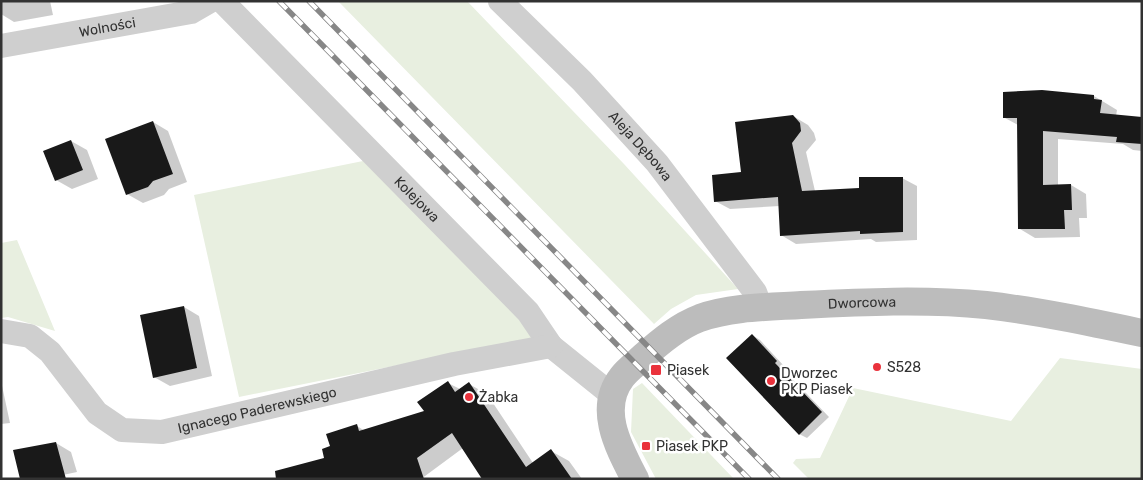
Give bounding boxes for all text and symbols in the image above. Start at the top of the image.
street label: Wolności [78,14,137,40]
street label: Aleja Dębowa [605,107,676,184]
street label: Kolejowa [391,173,443,226]
street label: Dworcowa [827,293,896,312]
place label: S528 [887,359,921,376]
marker: S528 [871,361,883,373]
place label: Piasek [667,362,710,379]
marker: Piasek [649,363,663,377]
place label: Dworzec PKP Piasek [781,365,854,398]
marker: Dworzec PKP Piasek [765,375,777,387]
street label: Ignacego Paderewskiego [176,383,338,437]
place label: Żabka [479,389,518,406]
marker: Żabka [463,391,475,403]
place label: Piasek PKP [656,438,728,455]
marker: Piasek PKP [640,440,652,452]

